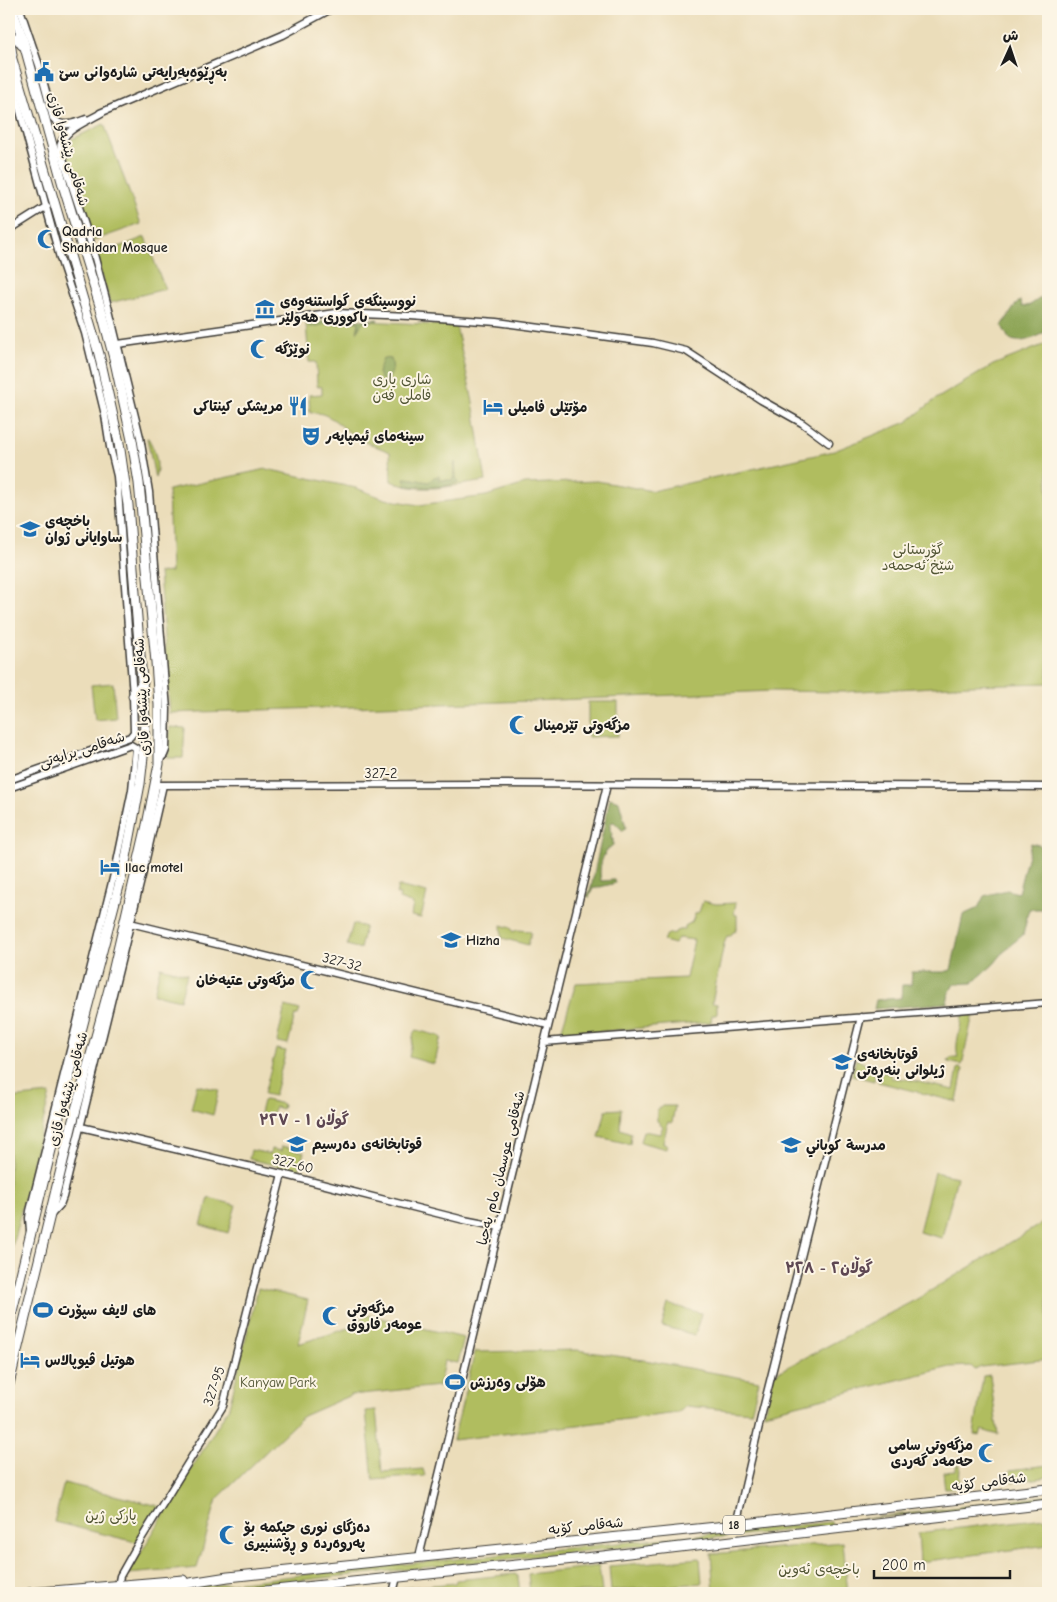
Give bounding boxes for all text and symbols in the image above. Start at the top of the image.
north arrow [984,22,1034,72]
text: ش [1003,27,1019,44]
public building icon: بەڕێوەبەرایەتی شارەوانی سێ [33,61,55,83]
place label: بەڕێوەبەرایەتی شارەوانی سێ [59,64,227,84]
street label: شەقامی پێشەوا قازی [43,90,92,208]
place label: Qadria Shahidan Mosque [62,223,168,256]
mosque icon: Qadria Shahidan Mosque [36,228,58,250]
place label: نووسینگەی گواستنەوەی باکووری هەولێر [278,292,417,327]
museum icon: نووسینگەی گواستنەوەی باکووری هەولێر [254,298,276,320]
mosque icon: نوێژگە [249,338,271,360]
place label: نوێژگە [275,340,310,359]
park label: شاری یاری فاملی فەن [372,371,432,404]
restaurant icon: مریشکی کینتاکی [287,395,309,417]
hotel icon: مۆتێلی فامیلی [482,396,504,418]
place label: مریشکی کینتاکی [193,398,283,415]
place label: مۆتێلی فامیلی [508,399,587,417]
theatre icon: سینەمای ئیمپایەر [300,425,322,447]
place label: سینەمای ئیمپایەر [325,428,424,445]
place label: باخچەی ساوایانی ژوان [45,513,123,546]
school or university icon: باخچەی ساوایانی ژوان [19,518,41,540]
park label: گۆڕستانی شێخ ئەحمەد [882,541,954,575]
street label: شەقامی پێشەوا قازی [130,638,155,756]
mosque icon: مزگەوتی تێرمینال [508,714,530,736]
place label: مزگەوتی تێرمینال [534,716,630,734]
street label: شەقامی برایەتی [37,728,127,772]
street label: 327-2 [365,765,397,782]
hotel icon: llac motel [99,856,121,878]
place label: llac motel [125,859,183,876]
school or university icon: Hizha [440,929,462,951]
place label: Hizha [466,932,500,949]
street label: 327-32 [321,949,363,975]
mosque icon: مزگەوتی عتیەخان [299,969,321,991]
place label: مزگەوتی عتیەخان [196,971,295,989]
street label: شەقامی پێشەوا قازی [45,1030,92,1148]
place label: قوتابخانەی ژیلوانی بنەڕەتی [857,1046,945,1082]
school or university icon: قوتابخانەی ژیلوانی بنەڕەتی [831,1051,853,1073]
street label: شەقامی عوسمان مام یەحیا [474,1089,530,1247]
district label: گوڵان ١ - ٣٢٧ [259,1108,349,1130]
school or university icon: قوتابخانەی دەرسیم [286,1133,308,1155]
school or university icon: مدرسة كوباني [780,1134,802,1156]
place label: قوتابخانەی دەرسیم [312,1136,422,1155]
place label: مدرسة كوباني [806,1137,886,1158]
street label: 327-60 [271,1151,315,1177]
district label: گوڵان٢ - ٣٢٨ [785,1256,873,1278]
sports icon: های لایف سپۆرت [32,1299,54,1321]
place label: مزگەوتی عومەر فاروق [347,1299,422,1334]
place label: های لایف سپۆرت [58,1302,156,1320]
mosque icon: مزگەوتی عومەر فاروق [321,1305,343,1327]
hotel icon: هوتیل ڤیوپالاس [19,1349,41,1371]
place label: هوتیل ڤیوپالاس [45,1352,135,1370]
street label: 327-95 [199,1364,229,1408]
sports icon: هۆلی وەرزش [444,1371,466,1393]
park label: Kanyaw Park [240,1374,316,1391]
place label: هۆلی وەرزش [470,1374,546,1392]
place label: مزگەوتی سامی حەمەد گەردی [888,1436,973,1470]
mosque icon: مزگەوتی سامی حەمەد گەردی [977,1442,999,1464]
street label: شەقامی کۆیە [951,1469,1027,1495]
park label: پارکی ژین [85,1507,137,1525]
street label: شەقامی کۆیە [548,1514,624,1538]
road number: 18 [723,1516,745,1534]
place label: دەزگای نوری حیکمە بۆ پەروەردە و ڕۆشنبیری [243,1518,370,1555]
mosque icon: دەزگای نوری حیکمە بۆ پەروەردە و ڕۆشنبیری [218,1524,240,1546]
scale bar [874,1547,1011,1579]
text: 200 m [882,1556,926,1574]
park label: باخچەی ئەوین [778,1561,860,1579]

